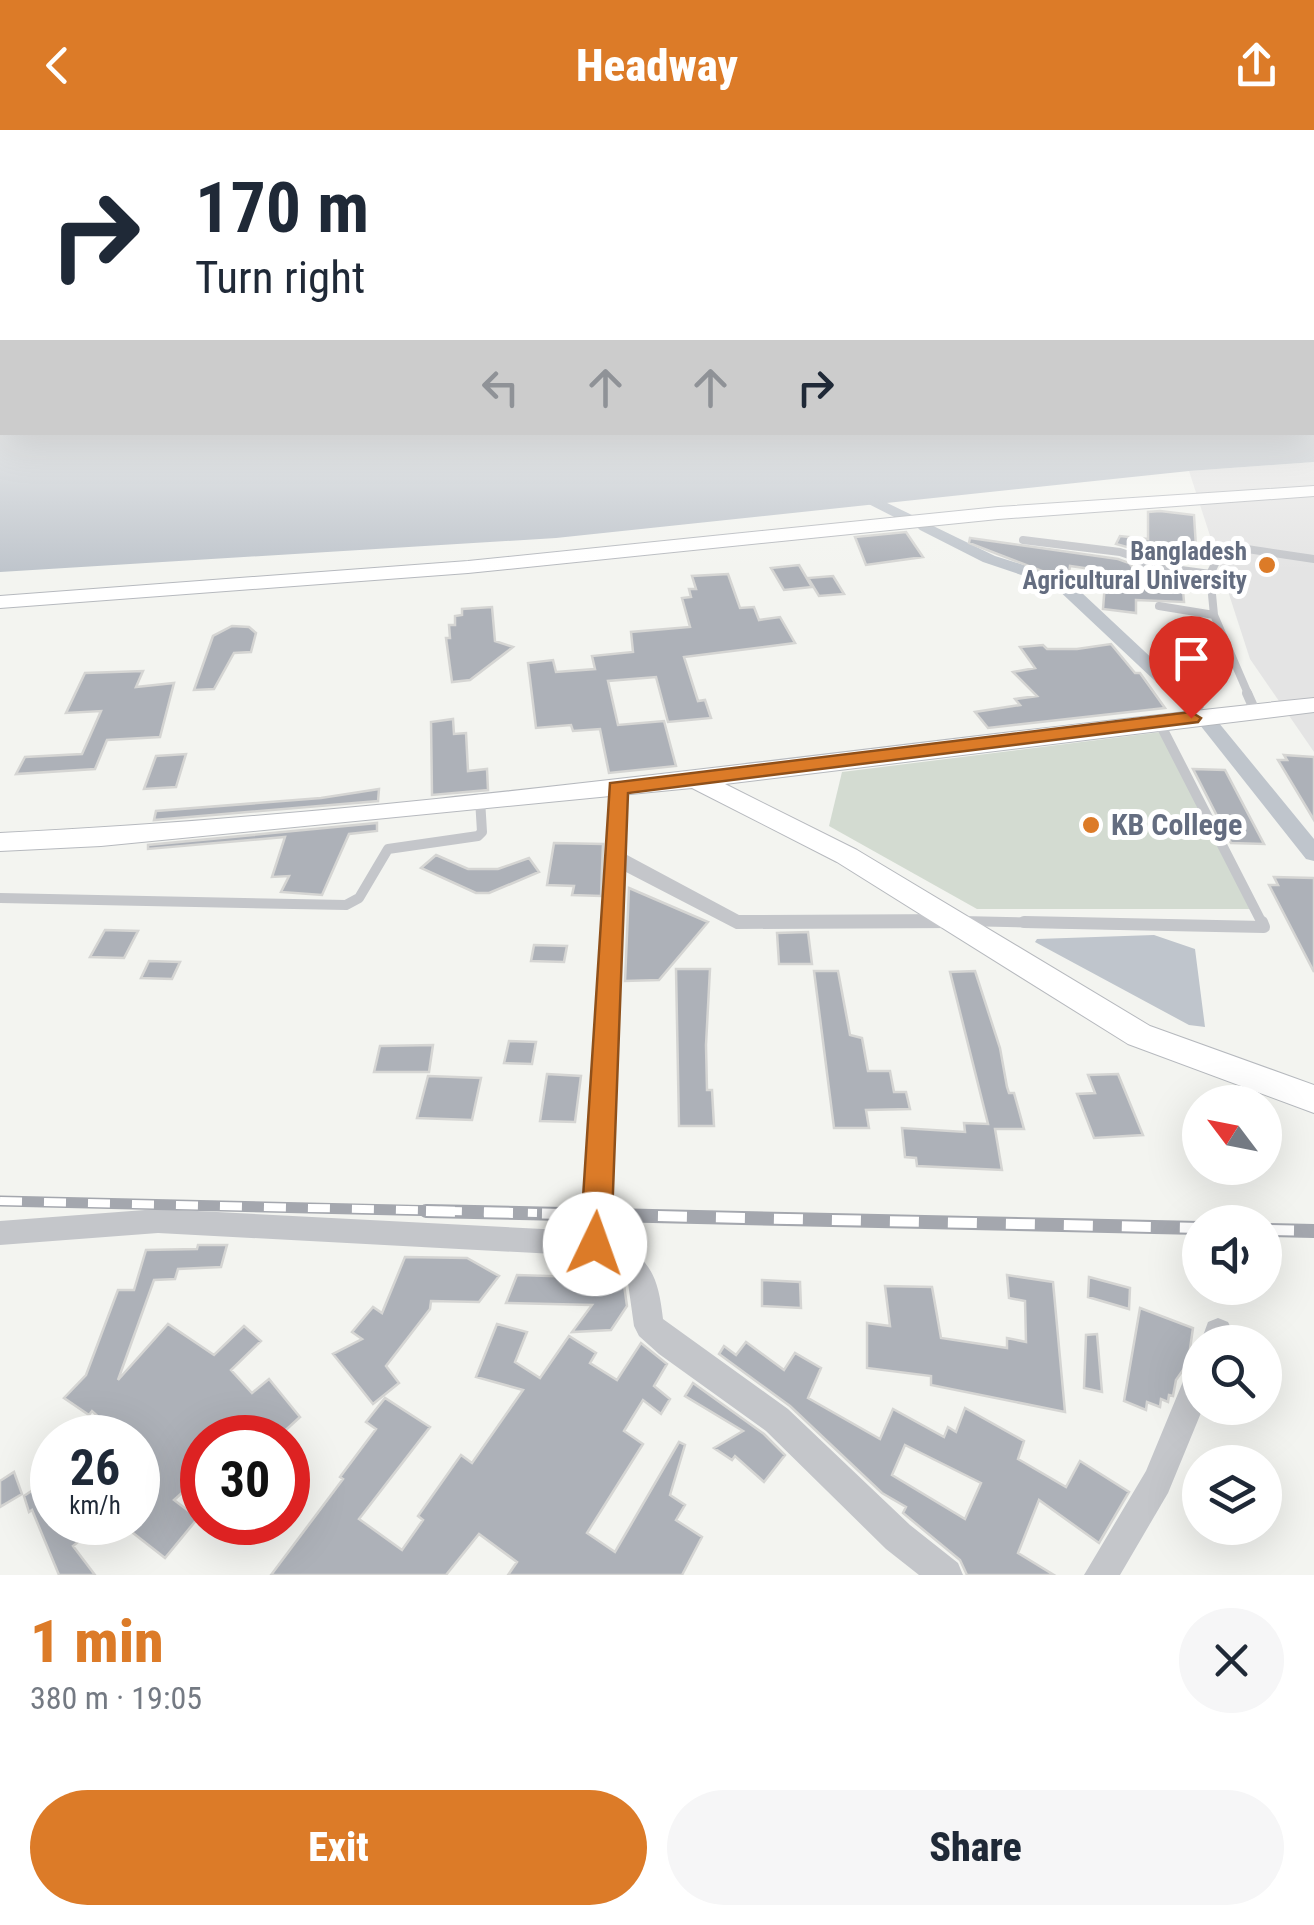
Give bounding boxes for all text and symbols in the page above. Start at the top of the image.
icon: back [30,38,85,93]
icon: share [1229,38,1284,93]
text: Headway [576,39,738,92]
text: 170 m [195,167,369,249]
icon: right [30,170,160,300]
text: Turn right [195,251,365,304]
icon: left [473,360,528,415]
icon: ahead [578,360,633,415]
icon: ahead [683,360,738,415]
icon: right [788,360,843,415]
place label: Bangladesh Agricultural University [1022,537,1247,595]
marker: Bangladesh Agricultural University [1256,554,1278,576]
pin [1149,616,1234,719]
icon: arrive [1164,631,1219,686]
place label: KB College [1111,807,1242,842]
marker: KB College [1080,814,1102,836]
north arrow [1182,1085,1282,1185]
map controls [1182,1085,1282,1545]
position arrow [543,1192,647,1296]
button: sound [1182,1205,1282,1305]
button: search [1182,1325,1282,1425]
speed limit sign: 30 [180,1415,310,1545]
text: 26 [70,1439,120,1497]
button: layers [1182,1445,1282,1545]
text: km/h [69,1491,121,1520]
text: 1 min [30,1606,164,1677]
button: close [1179,1608,1284,1713]
text: 380 m · 19:05 [30,1679,202,1717]
button: Exit [30,1790,647,1905]
button: Share [667,1790,1284,1905]

